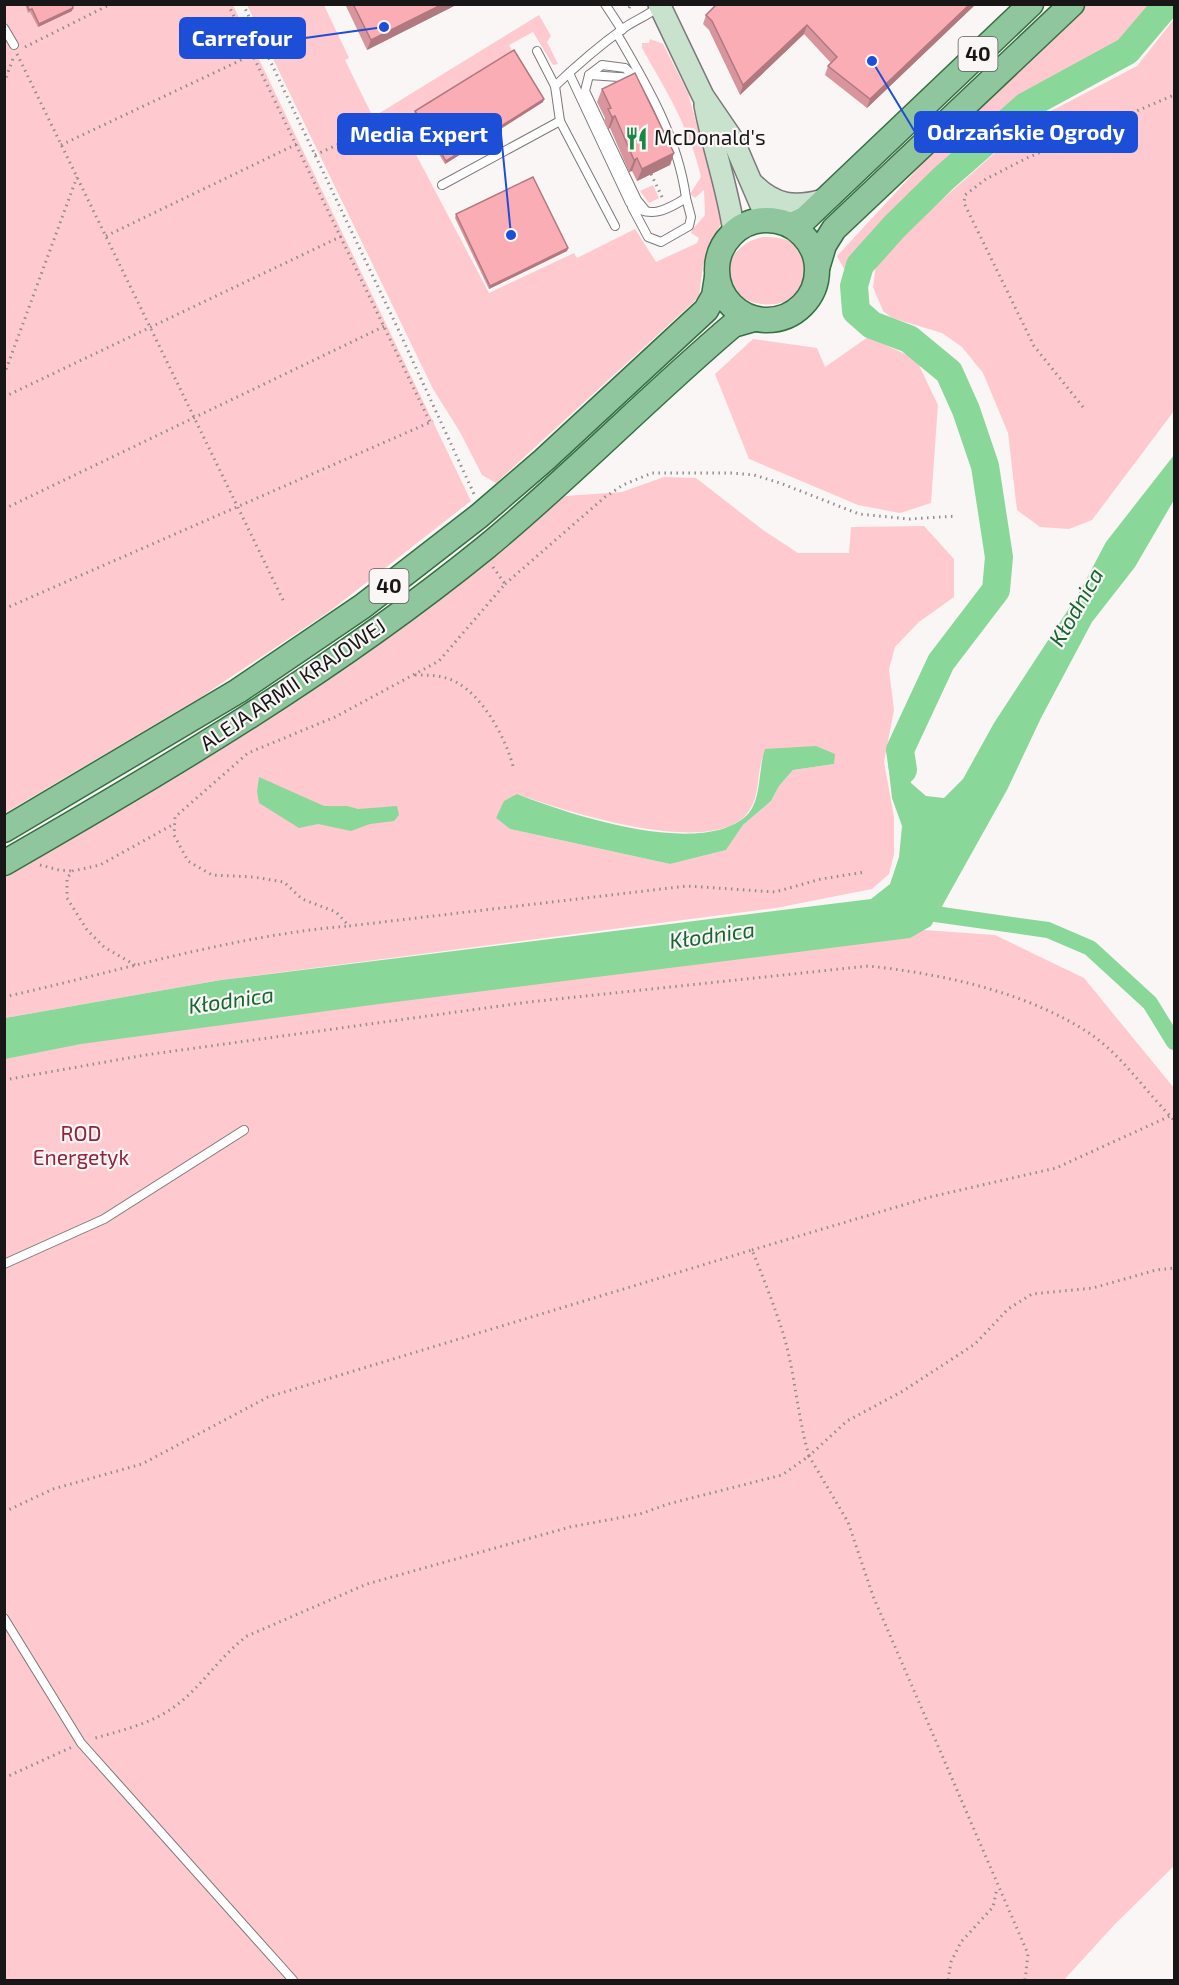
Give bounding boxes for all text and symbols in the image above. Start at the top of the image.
callout: Carrefour [180,18,305,58]
text: Carrefour [192,24,293,50]
road number: 40 [958,37,998,71]
callout: Odrzańskie Ogrody [915,112,1137,152]
callout: Media Expert [338,114,501,154]
text: Odrzańskie Ogrody [927,118,1125,145]
text: Media Expert [350,120,488,146]
place label: McDonald's [654,124,766,149]
restaurant icon: McDonald's [623,125,649,151]
water label: Kłodnica [1042,563,1108,650]
road number: 40 [370,569,408,603]
street label: ALEJA ARMII KRAJOWEJ [195,612,390,755]
water label: Kłodnica [668,915,756,953]
water label: Kłodnica [187,980,275,1018]
park label: ROD Energetyk [33,1120,129,1169]

